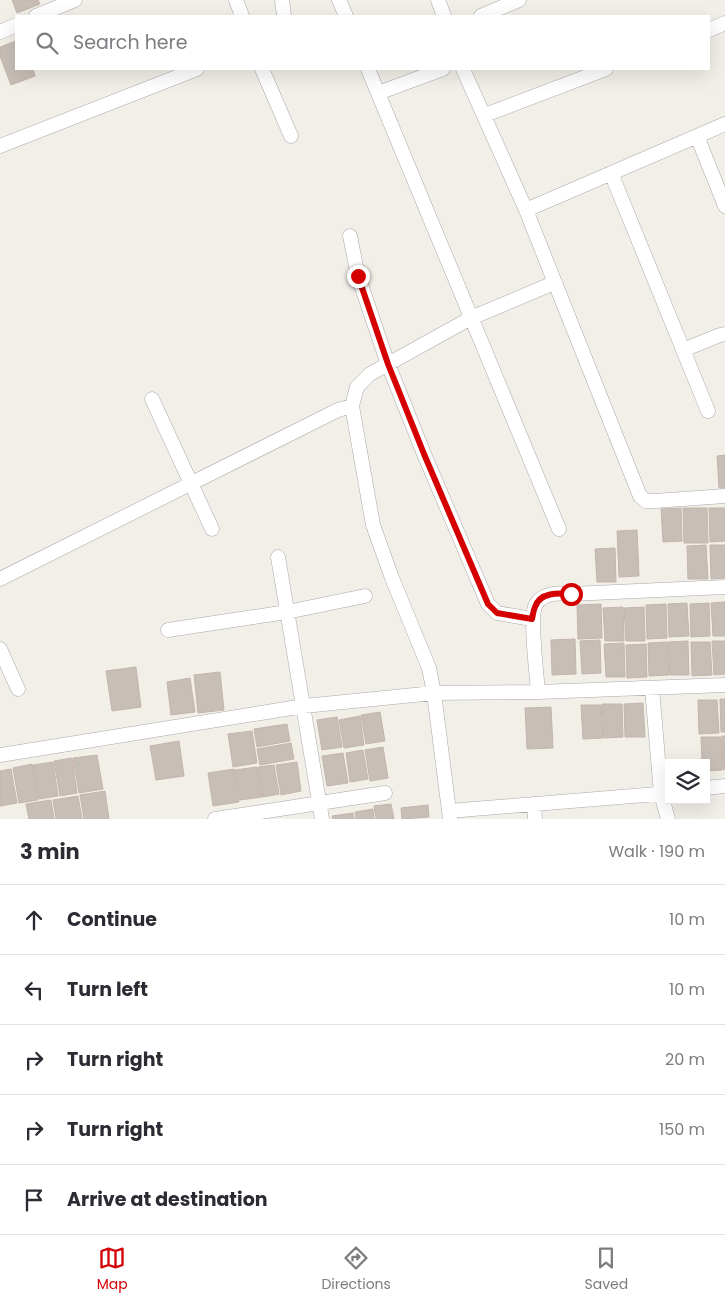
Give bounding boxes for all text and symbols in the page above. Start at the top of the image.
search box [15,15,710,70]
icon: search [33,29,61,57]
text: Search here [73,29,187,56]
route end [347,265,370,288]
route start [560,583,583,606]
map controls [665,759,710,804]
button: layers [665,759,710,804]
text: 3 min [20,837,80,866]
text: Walk · 190 m [608,840,705,863]
icon: ahead [20,906,48,934]
text: Continue [67,906,157,933]
text: 10 m [669,908,705,931]
icon: left [20,976,48,1004]
text: Turn left [67,976,148,1003]
text: 10 m [669,978,705,1001]
icon: right [20,1046,48,1074]
text: Turn right [67,1046,163,1073]
text: 20 m [665,1048,705,1071]
icon: right [20,1116,48,1144]
text: Turn right [67,1116,163,1143]
text: 150 m [659,1118,705,1141]
icon: arrive [20,1186,48,1214]
text: Arrive at destination [67,1186,268,1213]
tab: Map [97,1244,128,1295]
tab: Directions [321,1244,391,1295]
tab: Saved [584,1244,628,1295]

